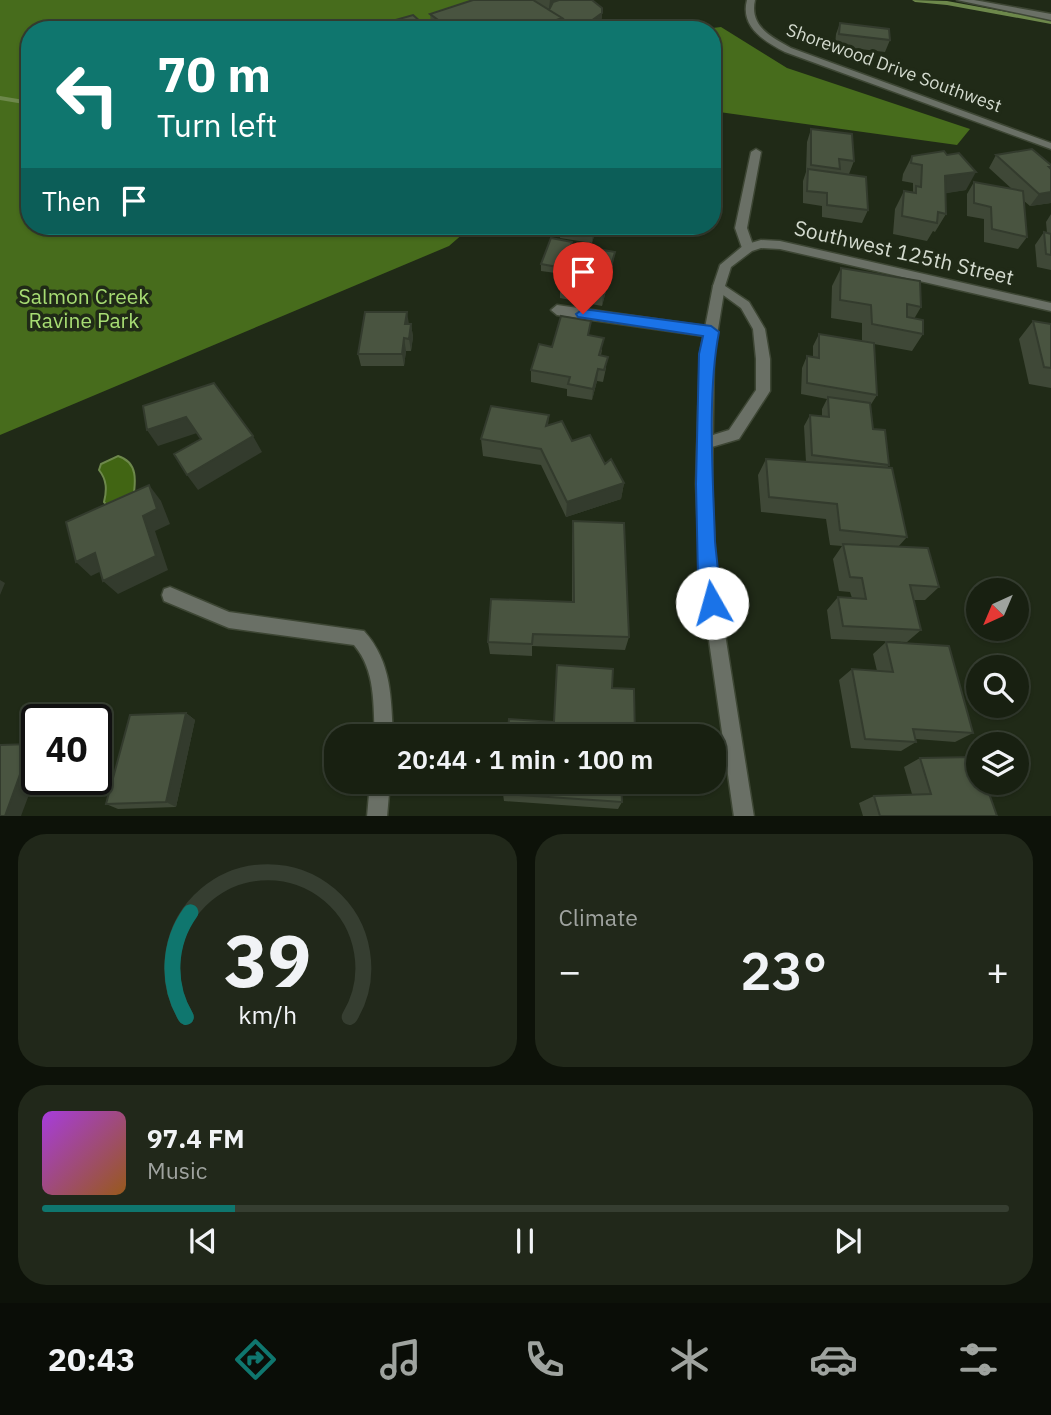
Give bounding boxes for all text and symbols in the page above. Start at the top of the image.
street label: Shorewood Drive Southwest [783,18,1005,117]
text: 70 m [157,42,271,105]
icon: left [42,49,133,140]
text: Turn left [157,104,277,146]
icon: arrive [115,182,153,220]
text: Then [42,184,101,218]
street label: Southwest 125th Street [792,213,1017,291]
pin [553,242,613,314]
icon: arrive [564,253,602,291]
park label: Salmon Creek Ravine Park [19,282,149,334]
position arrow [675,566,749,640]
north arrow [966,578,1029,640]
map controls [966,578,1029,795]
button: search [966,655,1029,718]
speed limit sign: 40 [21,704,112,795]
button: layers [966,732,1029,795]
text: 20:44 · 1 min · 100 m [397,742,653,776]
text: Climate [559,902,638,932]
text: 39 [224,912,311,1007]
text: 23° [740,937,827,1004]
text: − [559,946,581,995]
text: + [986,946,1009,995]
text: km/h [238,997,297,1030]
text: 97.4 FM [147,1121,245,1155]
text: Music [147,1155,207,1185]
icon: previous [184,1222,222,1260]
icon: pause [506,1222,544,1260]
icon: next [829,1222,867,1260]
icon: directions [231,1335,280,1384]
icon: music [376,1335,425,1384]
icon: phone [520,1335,569,1384]
icon: climate [665,1335,714,1384]
icon: car [809,1335,858,1384]
icon: filters [954,1335,1003,1384]
text: 20:43 [48,1338,135,1380]

